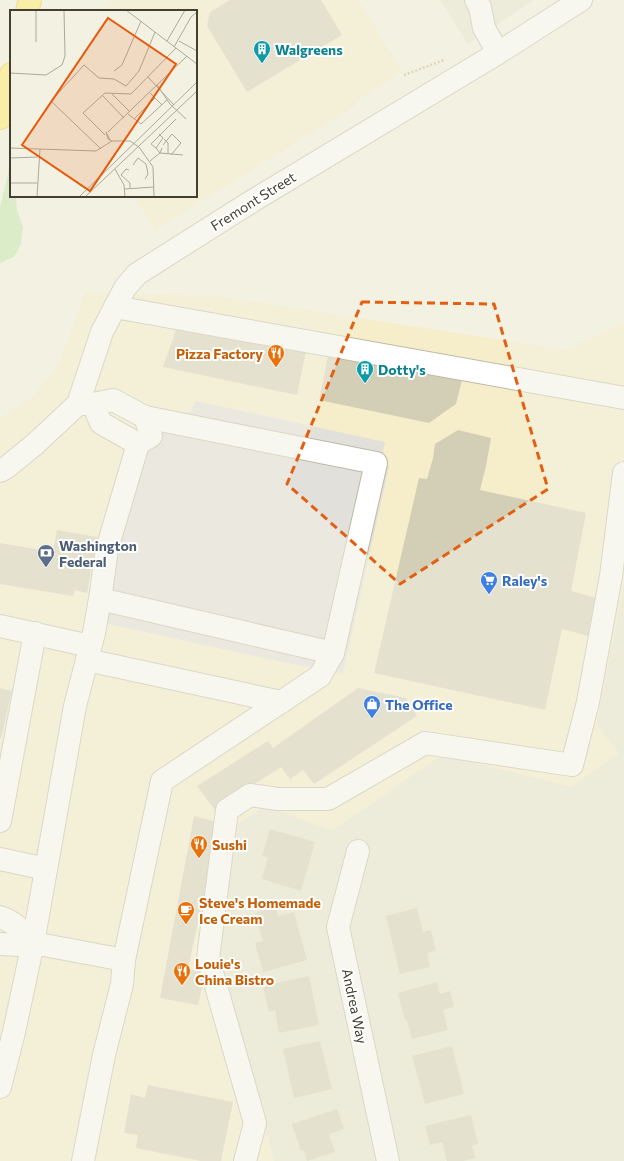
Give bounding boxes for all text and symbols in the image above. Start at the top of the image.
inset map [10,10,197,197]
building icon: Walgreens [252,39,272,64]
place label: Walgreens [275,41,343,58]
street label: Fremont Street [207,168,299,234]
restaurant icon: Pizza Factory [266,343,286,368]
place label: Pizza Factory [176,345,263,362]
building icon: Dotty's [355,359,375,384]
place label: Dotty's [378,361,426,378]
place label: Washington Federal [59,537,137,570]
bank icon: Washington Federal [36,543,56,568]
supermarket icon: Raley's [479,570,499,595]
place label: Raley's [502,572,548,589]
shop icon: The Office [362,694,382,719]
place label: The Office [385,696,453,713]
restaurant icon: Sushi [189,834,209,859]
place label: Sushi [212,836,247,853]
place label: Steve's Homemade Ice Cream [199,894,321,927]
cafe icon: Steve's Homemade Ice Cream [176,900,196,925]
place label: Louie's China Bistro [195,955,274,988]
restaurant icon: Louie's China Bistro [172,961,192,986]
street label: Andrea Way [339,967,371,1045]

